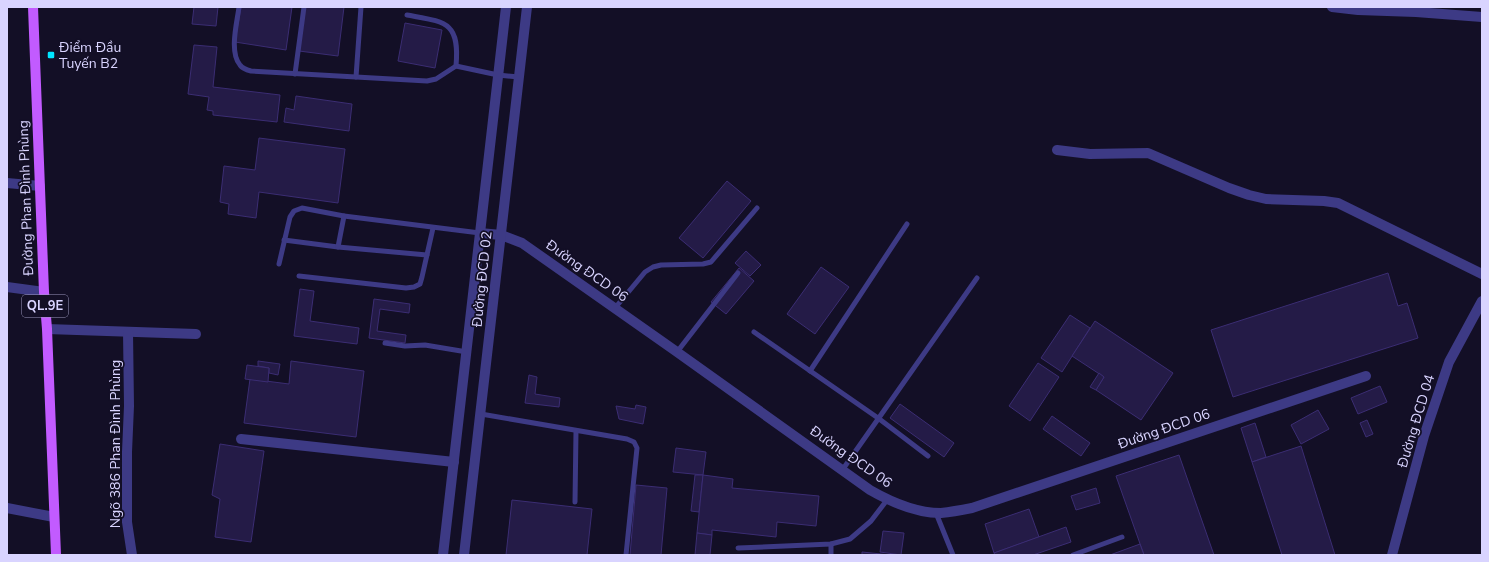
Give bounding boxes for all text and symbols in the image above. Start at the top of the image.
place label: Điểm Đầu Tuyến B2 [58,38,121,73]
marker: Điểm Đầu Tuyến B2 [46,50,56,60]
street label: Đường Phan Đình Phùng [14,120,38,277]
street label: Đường ĐCD 02 [467,230,496,329]
street label: Đường ĐCD 06 [541,235,632,306]
road number: QL.9E [22,295,68,317]
street label: Ngõ 386 Phan Đình Phùng [106,360,125,528]
street label: Đường ĐCD 04 [1393,372,1439,471]
street label: Đường ĐCD 06 [1114,404,1213,454]
street label: Đường ĐCD 06 [805,421,896,492]

